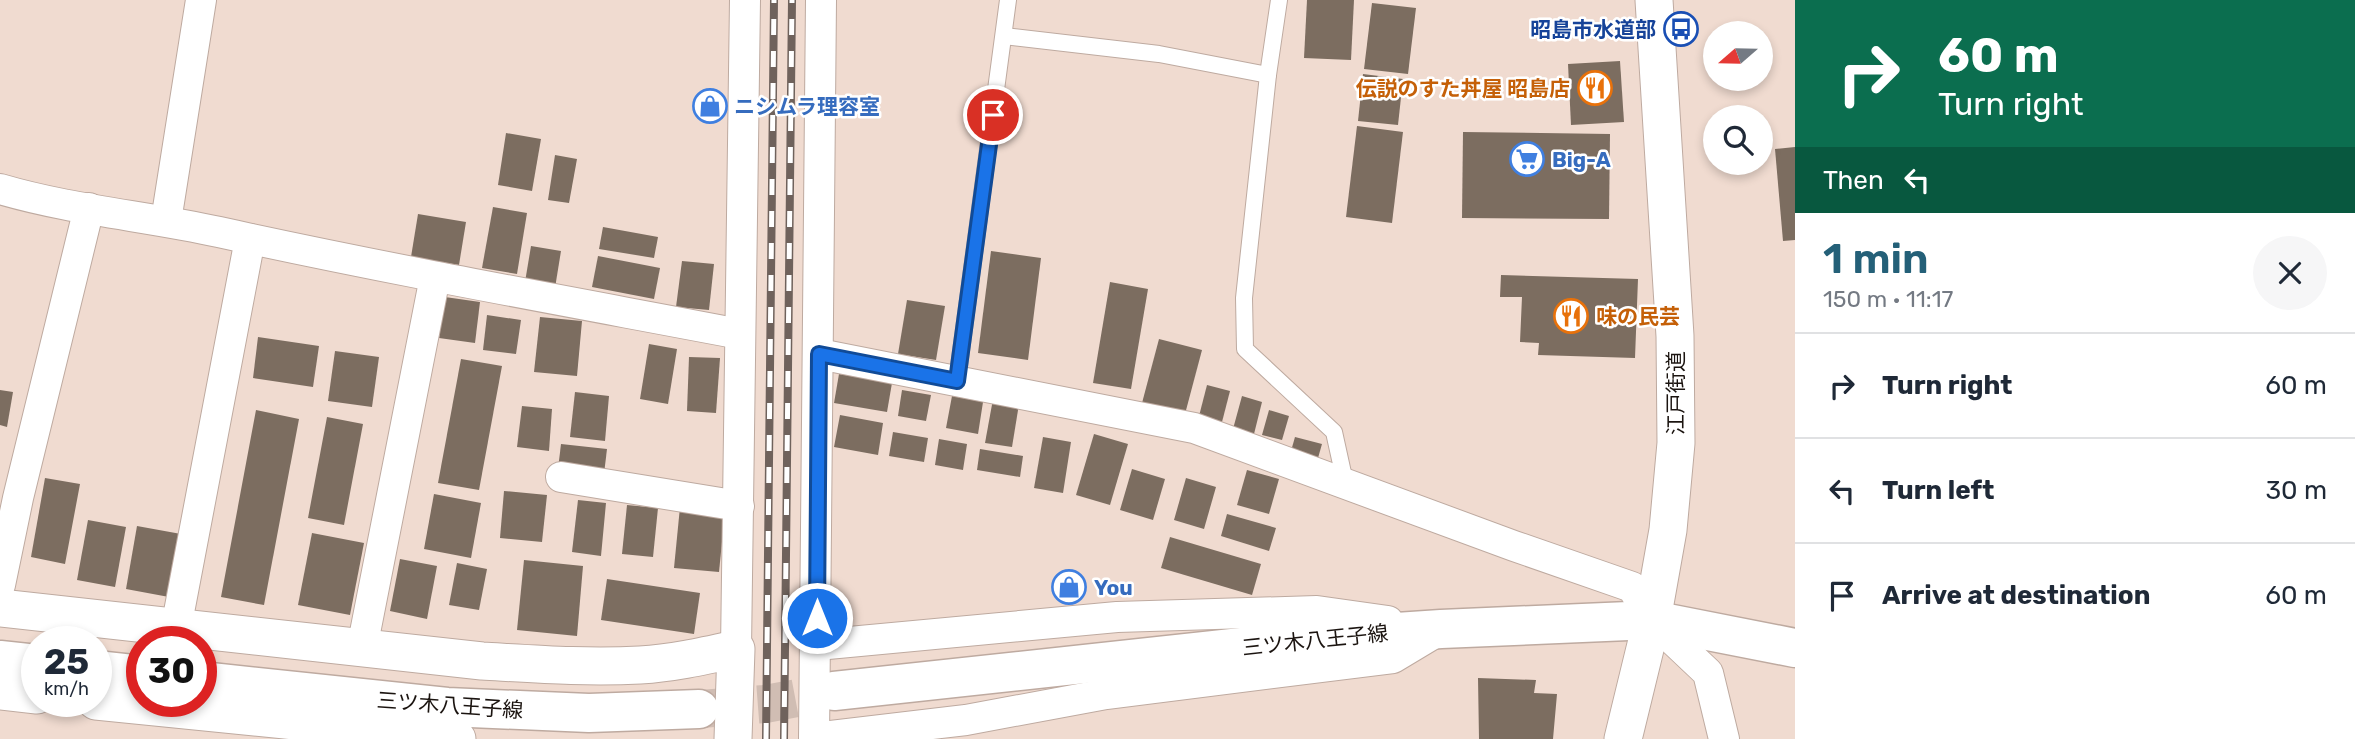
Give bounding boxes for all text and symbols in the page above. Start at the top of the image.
bus stop icon: 昭島市水道部 [1662,10,1700,48]
place label: 昭島市水道部 [1530,17,1656,42]
north arrow [1703,21,1773,91]
map controls [1703,21,1773,175]
text: 60 m [1938,26,2059,84]
icon: right [1823,28,1914,119]
restaurant icon: 伝説のすた丼屋 昭島店 [1576,69,1614,107]
place label: 伝説のすた丼屋 昭島店 [1356,76,1570,101]
pin [963,85,1023,145]
text: Turn right [1938,85,2083,123]
shop icon: ニシムラ理容室 [691,87,729,125]
place label: ニシムラ理容室 [734,94,880,119]
icon: arrive [974,96,1012,134]
button: search [1703,105,1773,175]
supermarket icon: Big-A [1508,140,1546,178]
place label: Big-A [1552,147,1611,172]
icon: left [1898,161,1936,199]
text: Then [1823,165,1884,196]
text: 1 min [1823,234,1929,284]
button: close [2253,236,2327,310]
text: 150 m · 11:17 [1823,285,1953,313]
restaurant icon: 味の民芸 [1552,297,1590,335]
place label: 味の民芸 [1596,304,1680,329]
street label: 江戸街道 [1663,351,1688,435]
icon: right [1823,367,1861,405]
text: Turn right [1882,370,2012,401]
text: 60 m [2265,370,2327,401]
icon: left [1823,472,1861,510]
text: Turn left [1882,475,1994,506]
text: 30 m [2265,475,2327,506]
shop icon: You [1050,568,1088,606]
place label: You [1094,575,1133,600]
icon: arrive [1823,577,1861,615]
text: Arrive at destination [1882,580,2150,611]
text: 60 m [2265,580,2327,611]
position arrow [780,581,854,655]
street label: 三ツ木八王子線 [1241,620,1389,660]
speed limit sign: 30 [126,626,217,717]
text: 25 [44,641,89,683]
text: km/h [44,678,89,700]
street label: 三ツ木八王子線 [376,687,524,723]

